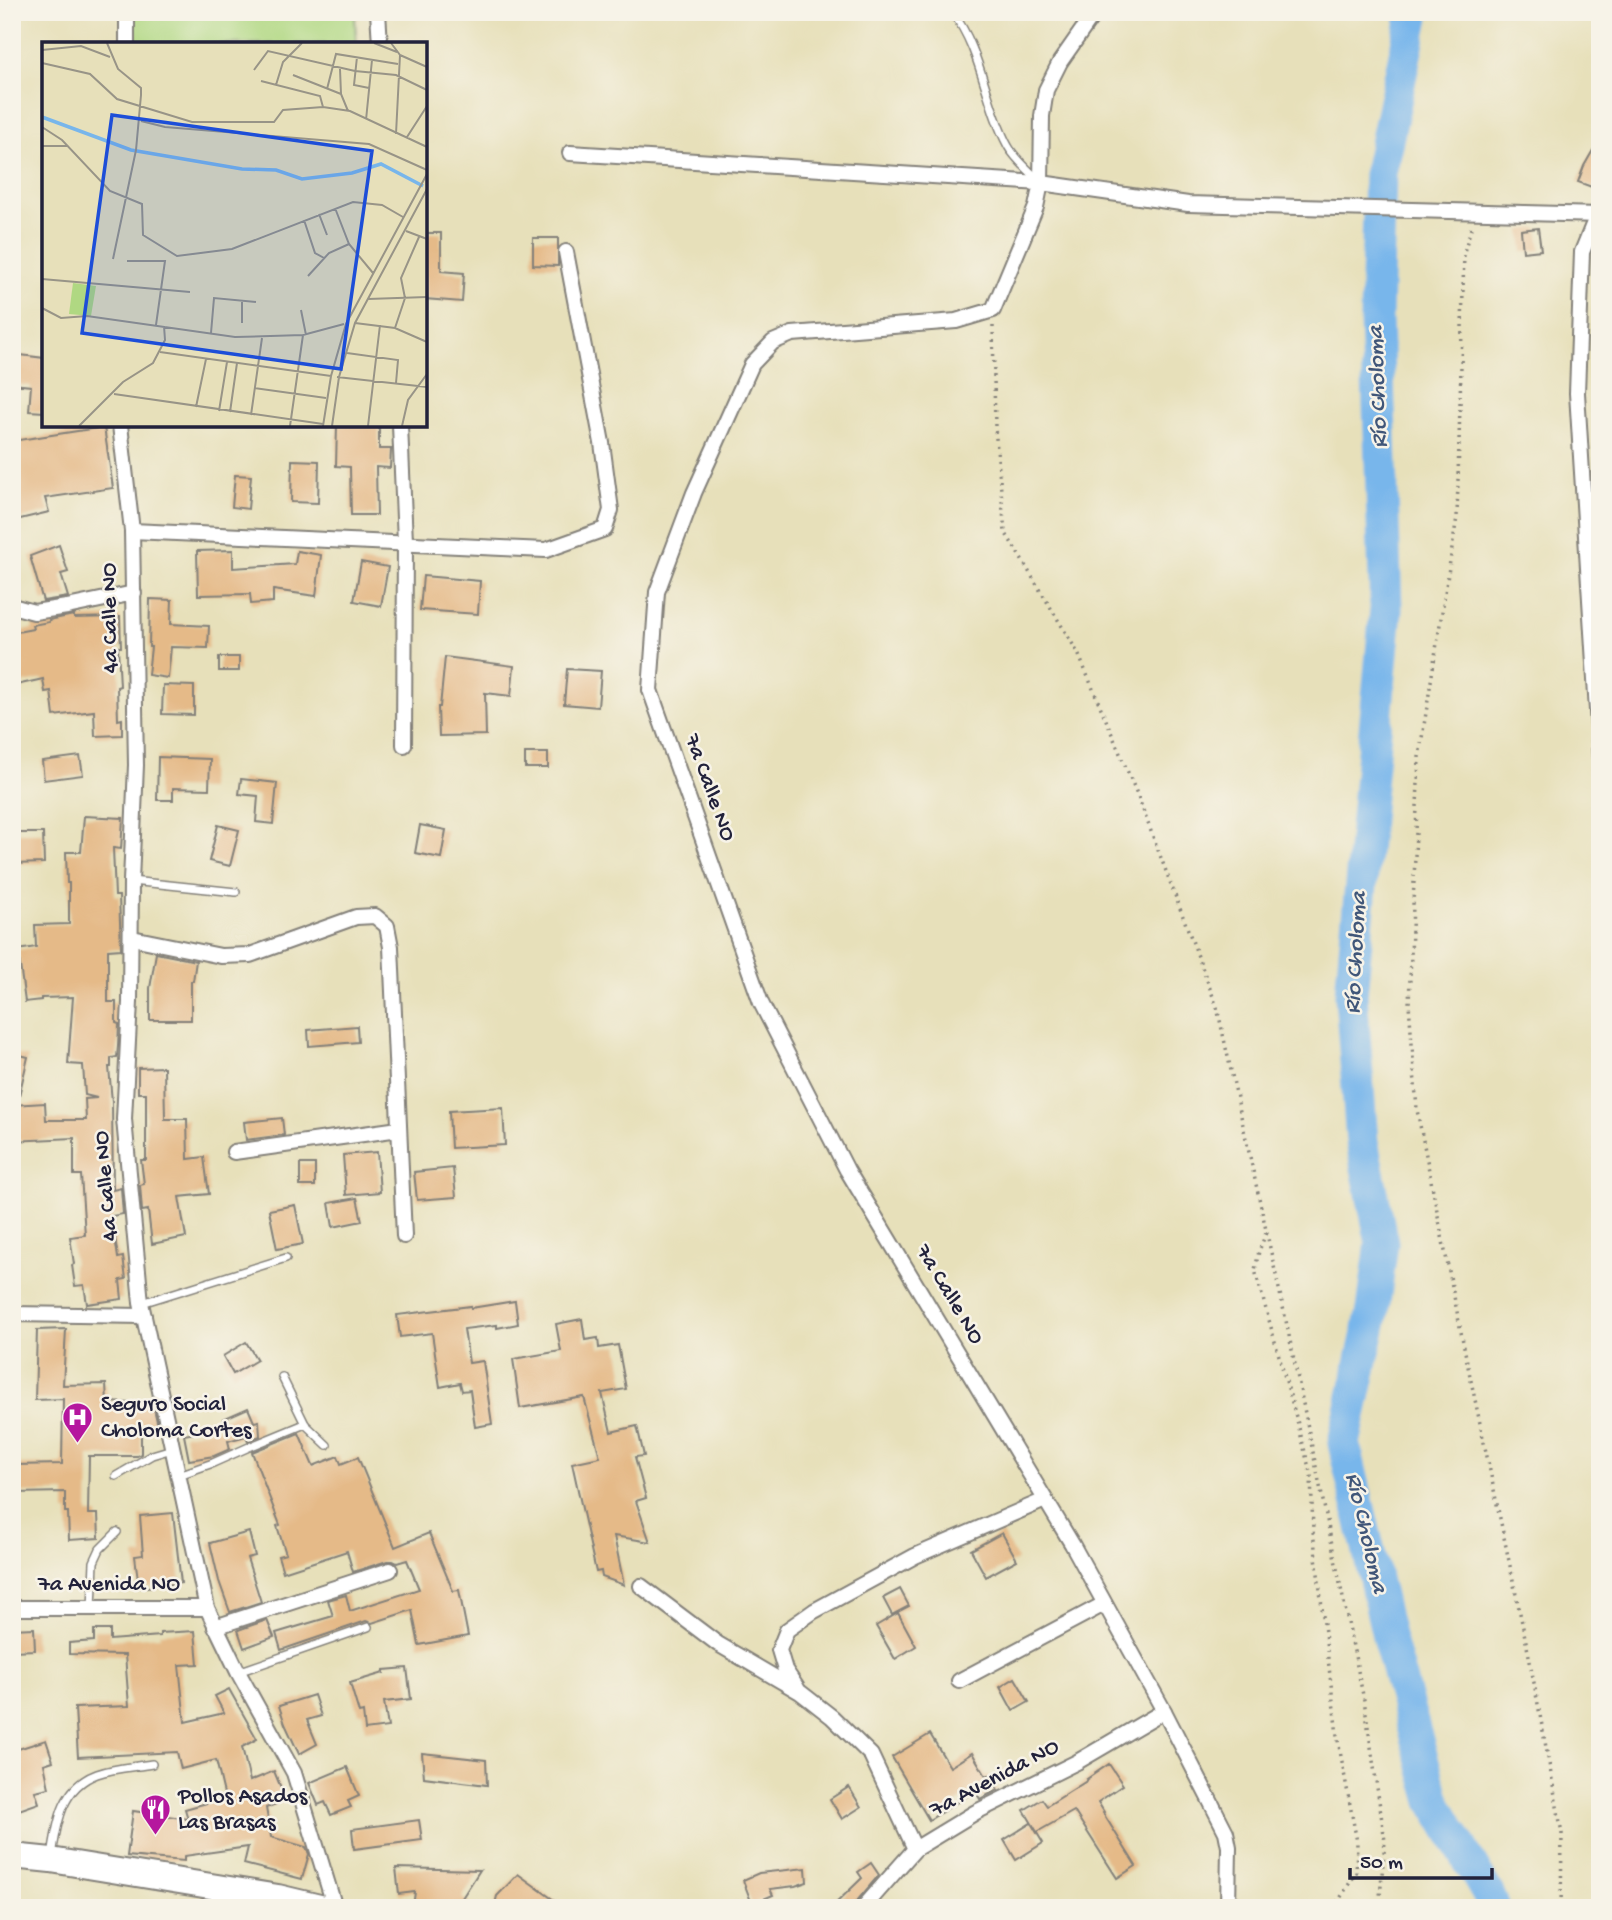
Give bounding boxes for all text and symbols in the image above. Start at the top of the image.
inset map [42,42,427,427]
water label: Río Choloma [1362,324,1396,449]
street label: 4a Calle NO [97,562,125,674]
street label: 7a Calle NO [677,730,741,845]
water label: Río Choloma [1339,889,1375,1015]
street label: 4a Calle NO [89,1130,125,1242]
street label: 7a Calle NO [908,1239,989,1350]
place label: Seguro Social Choloma Cortes [101,1392,252,1445]
hospital icon: Seguro Social Choloma Cortes [61,1401,95,1445]
water label: Río Choloma [1337,1470,1393,1598]
street label: 7a Avenida NO [37,1572,180,1599]
street label: 7a Avenida NO [925,1734,1064,1825]
place label: Pollos Asados Las Brasas [177,1784,308,1837]
restaurant icon: Pollos Asados Las Brasas [138,1793,172,1837]
scale bar [1350,1836,1491,1880]
text: 50 m [1360,1852,1403,1877]

